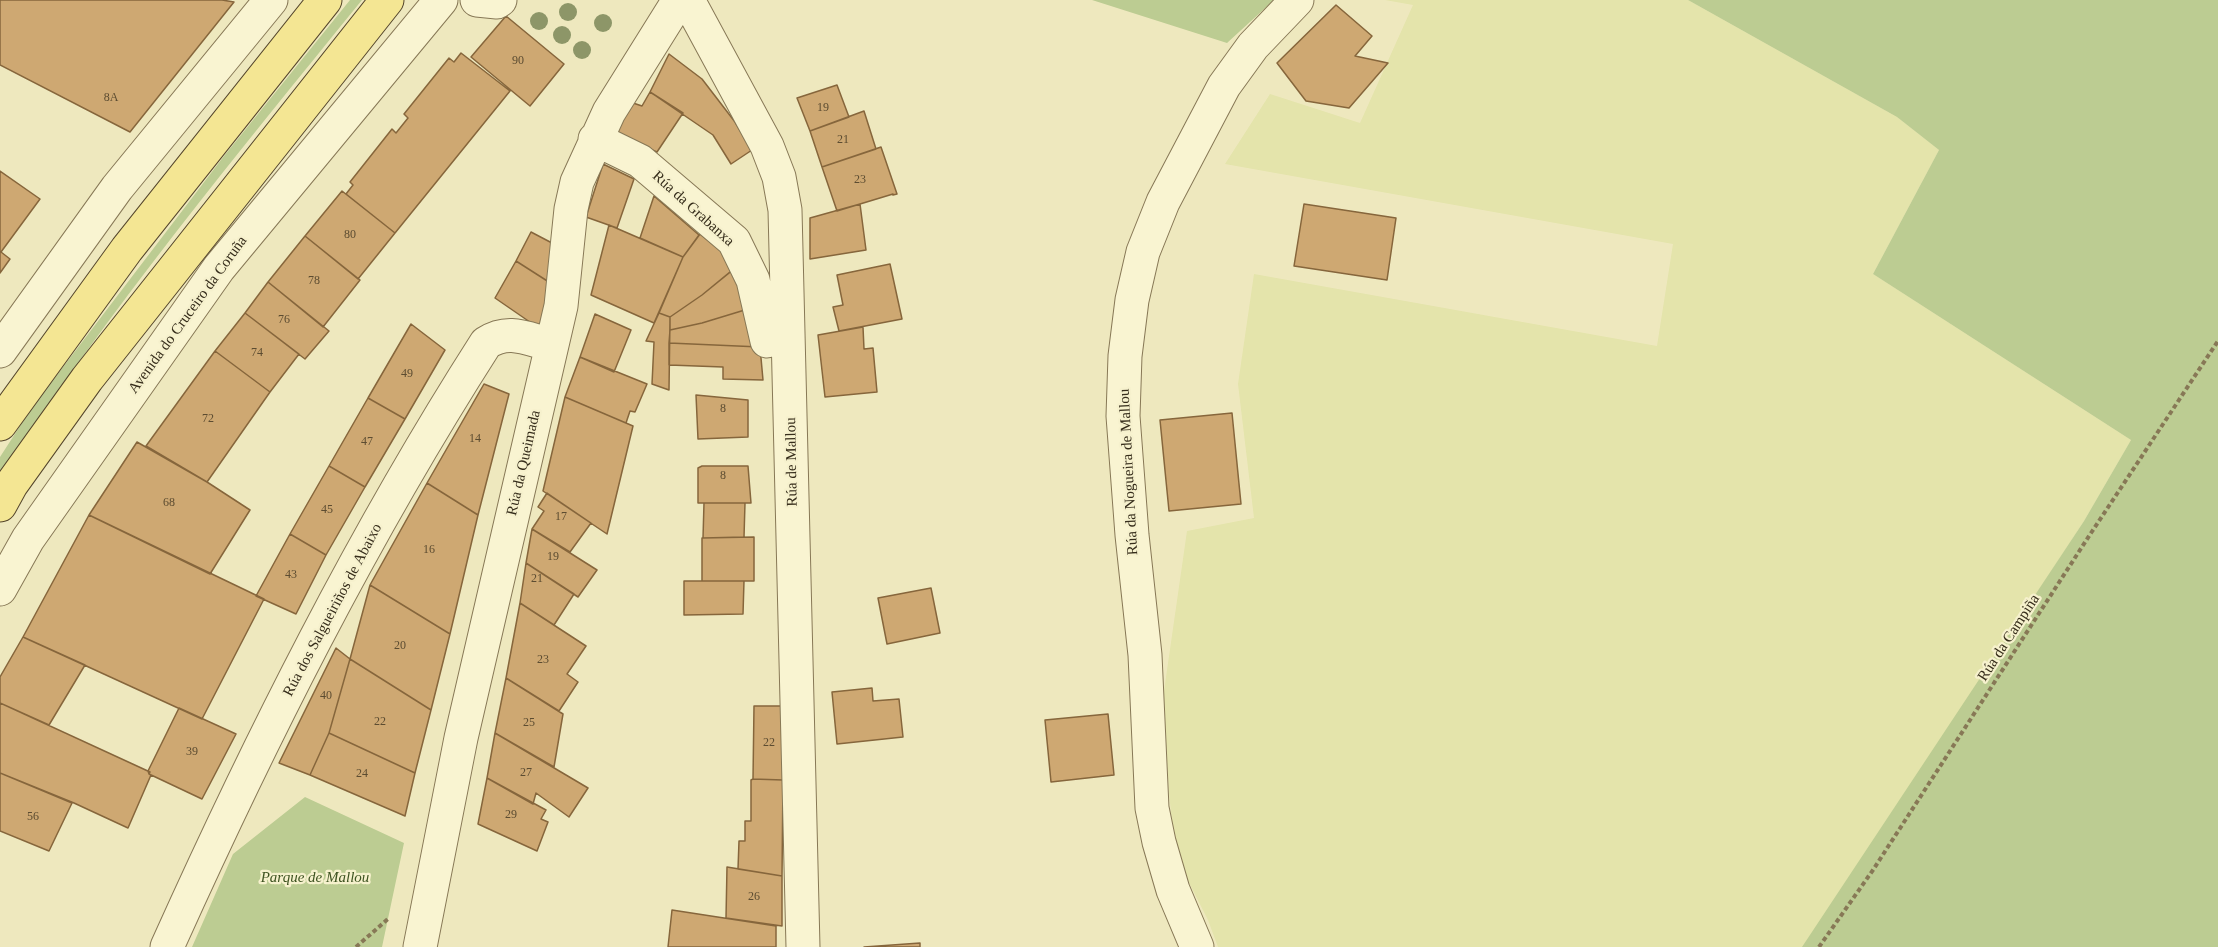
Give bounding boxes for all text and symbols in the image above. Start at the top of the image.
house number: 90 [512,54,524,68]
house number: 8A [104,91,118,105]
house number: 19 [817,101,829,115]
house number: 21 [837,133,849,147]
street label: Rúa da Grabanxa [648,167,738,251]
house number: 23 [854,173,866,187]
house number: 80 [344,228,356,242]
street label: Avenida do Cruceiro da Coruña [125,233,251,397]
house number: 78 [308,274,320,288]
house number: 76 [278,313,290,327]
house number: 74 [251,346,263,360]
house number: 49 [401,367,413,381]
street label: Rúa da Nogueira de Mallou [1116,388,1142,556]
house number: 8 [720,402,726,416]
street label: Rúa da Queimada [503,409,545,517]
house number: 72 [202,412,214,426]
street label: Rúa de Mallou [782,417,802,507]
house number: 14 [469,432,481,446]
house number: 47 [361,435,373,449]
house number: 8 [720,469,726,483]
house number: 68 [163,496,175,510]
house number: 45 [321,503,333,517]
house number: 17 [555,510,567,524]
street label: Rúa dos Salgueiriños de Abaixo [280,520,386,700]
house number: 16 [423,543,435,557]
house number: 19 [547,550,559,564]
house number: 43 [285,568,297,582]
house number: 21 [531,572,543,586]
street label: Rúa da Campiña [1974,591,2044,685]
house number: 20 [394,639,406,653]
house number: 23 [537,653,549,667]
house number: 40 [320,689,332,703]
house number: 22 [374,715,386,729]
house number: 25 [523,716,535,730]
house number: 22 [763,736,775,750]
house number: 39 [186,745,198,759]
house number: 27 [520,766,532,780]
house number: 24 [356,767,368,781]
house number: 29 [505,808,517,822]
house number: 56 [27,810,39,824]
park label: Parque de Mallou [261,869,369,887]
house number: 26 [748,890,760,904]

